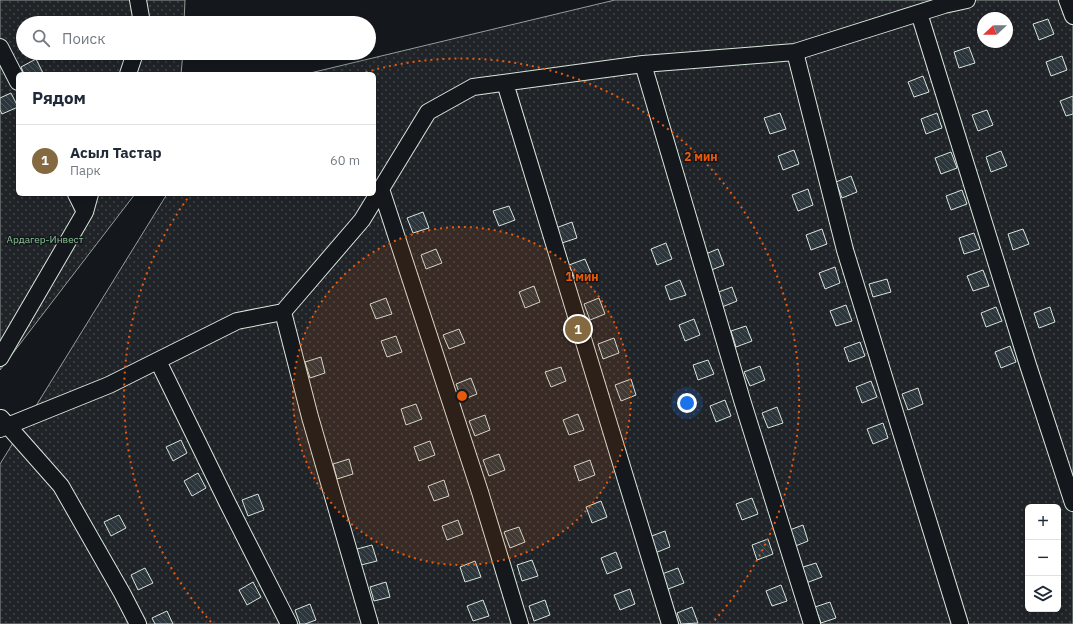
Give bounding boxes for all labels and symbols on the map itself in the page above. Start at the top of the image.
north arrow [977,12,1013,48]
text: 2 мин [684,149,718,164]
park label: Ардагер-Инвест [7,233,84,246]
text: 1 мин [565,269,599,284]
pin: 1 [565,314,591,344]
centre of rings [455,389,469,403]
your location [677,393,697,413]

